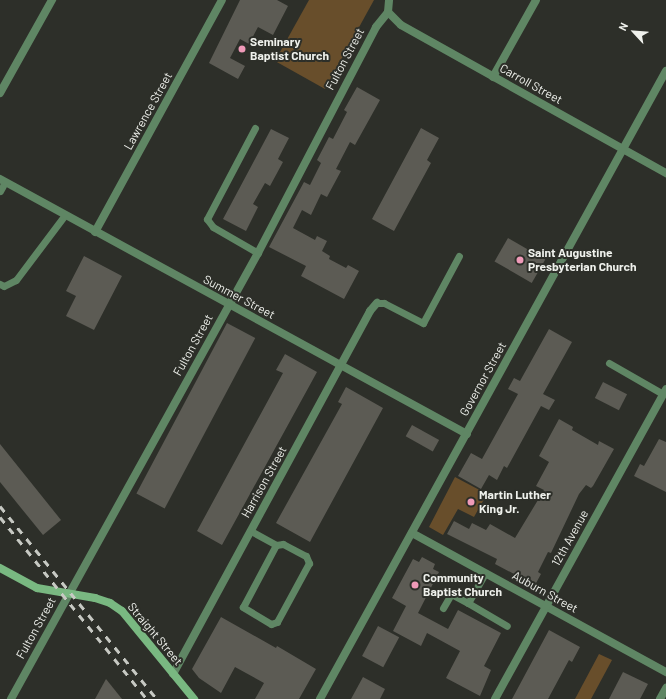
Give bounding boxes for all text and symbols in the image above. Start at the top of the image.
north arrow [614,12,654,52]
text: N [615,20,630,33]
street label: Fulton Street [323,26,367,92]
place label: Seminary Baptist Church [250,35,329,63]
marker: Seminary Baptist Church [237,44,247,54]
street label: Carroll Street [497,61,565,107]
street label: Lawrence Street [121,70,175,152]
place label: Saint Augustine Presbyterian Church [528,246,637,274]
marker: Saint Augustine Presbyterian Church [515,255,525,265]
street label: Summer Street [201,272,277,322]
street label: Fulton Street [170,312,216,378]
street label: Governor Street [457,339,509,419]
street label: Harrison Street [238,444,290,520]
place label: Martin Luther King Jr. [479,488,551,516]
marker: Martin Luther King Jr. [466,497,476,507]
street label: 12th Avenue [549,507,591,569]
street label: Auburn Street [510,568,580,616]
place label: Community Baptist Church [423,571,502,599]
marker: Community Baptist Church [410,580,420,590]
street label: Fulton Street [13,595,59,661]
street label: Straight Street [125,600,185,668]

